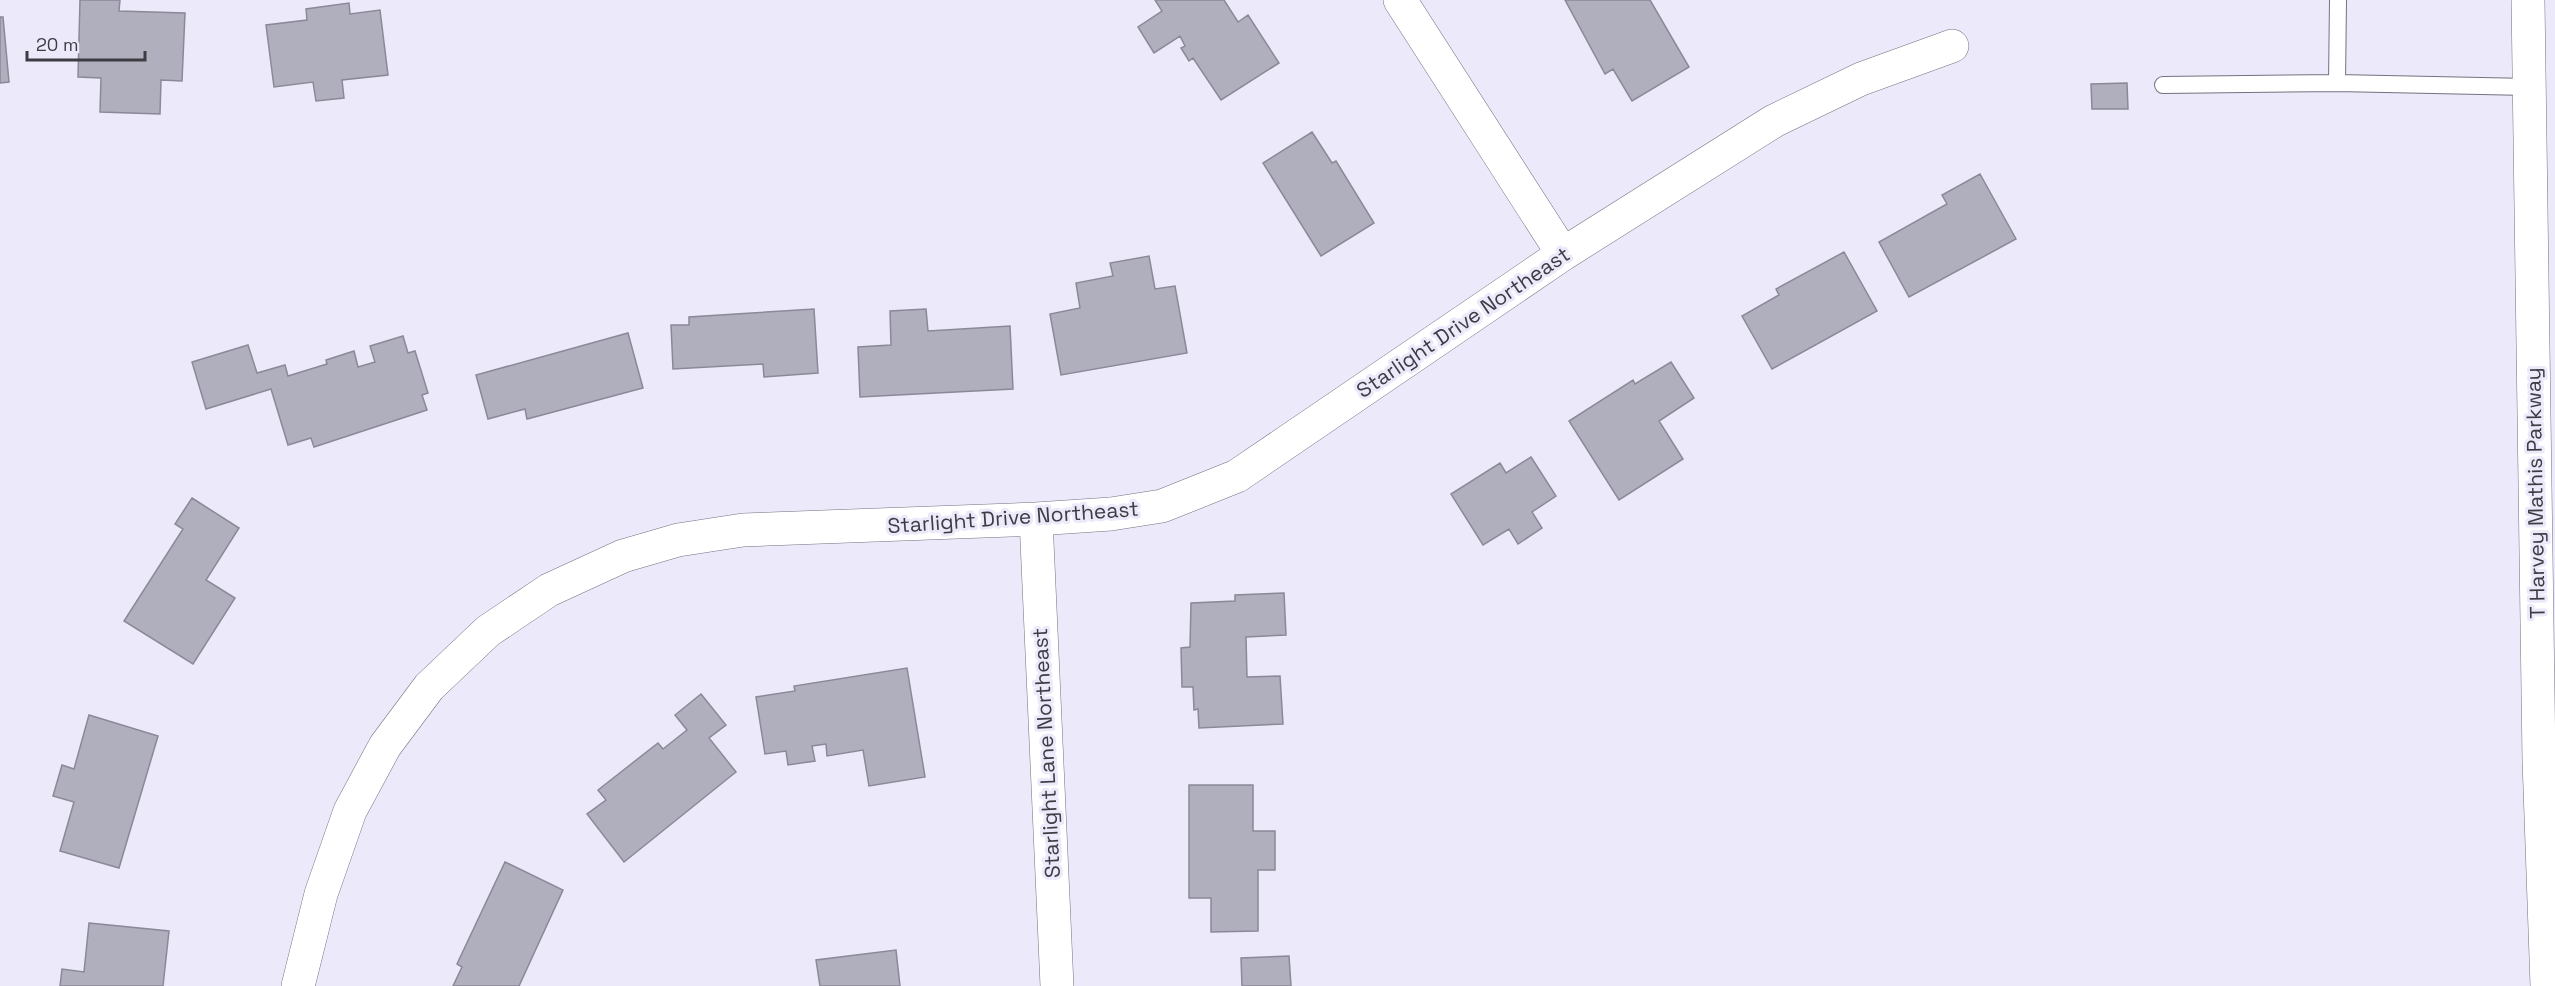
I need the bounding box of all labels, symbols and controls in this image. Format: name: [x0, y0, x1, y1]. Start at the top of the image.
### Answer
scale bar: [27, 24, 146, 62]
text: 20 m: [36, 33, 79, 56]
street label: Starlight Drive Northeast: [1351, 240, 1575, 404]
street label: T Harvey Mathis Parkway: [2519, 367, 2551, 619]
street label: Starlight Drive Northeast: [886, 495, 1140, 539]
street label: Starlight Lane Northeast: [1026, 627, 1066, 879]

